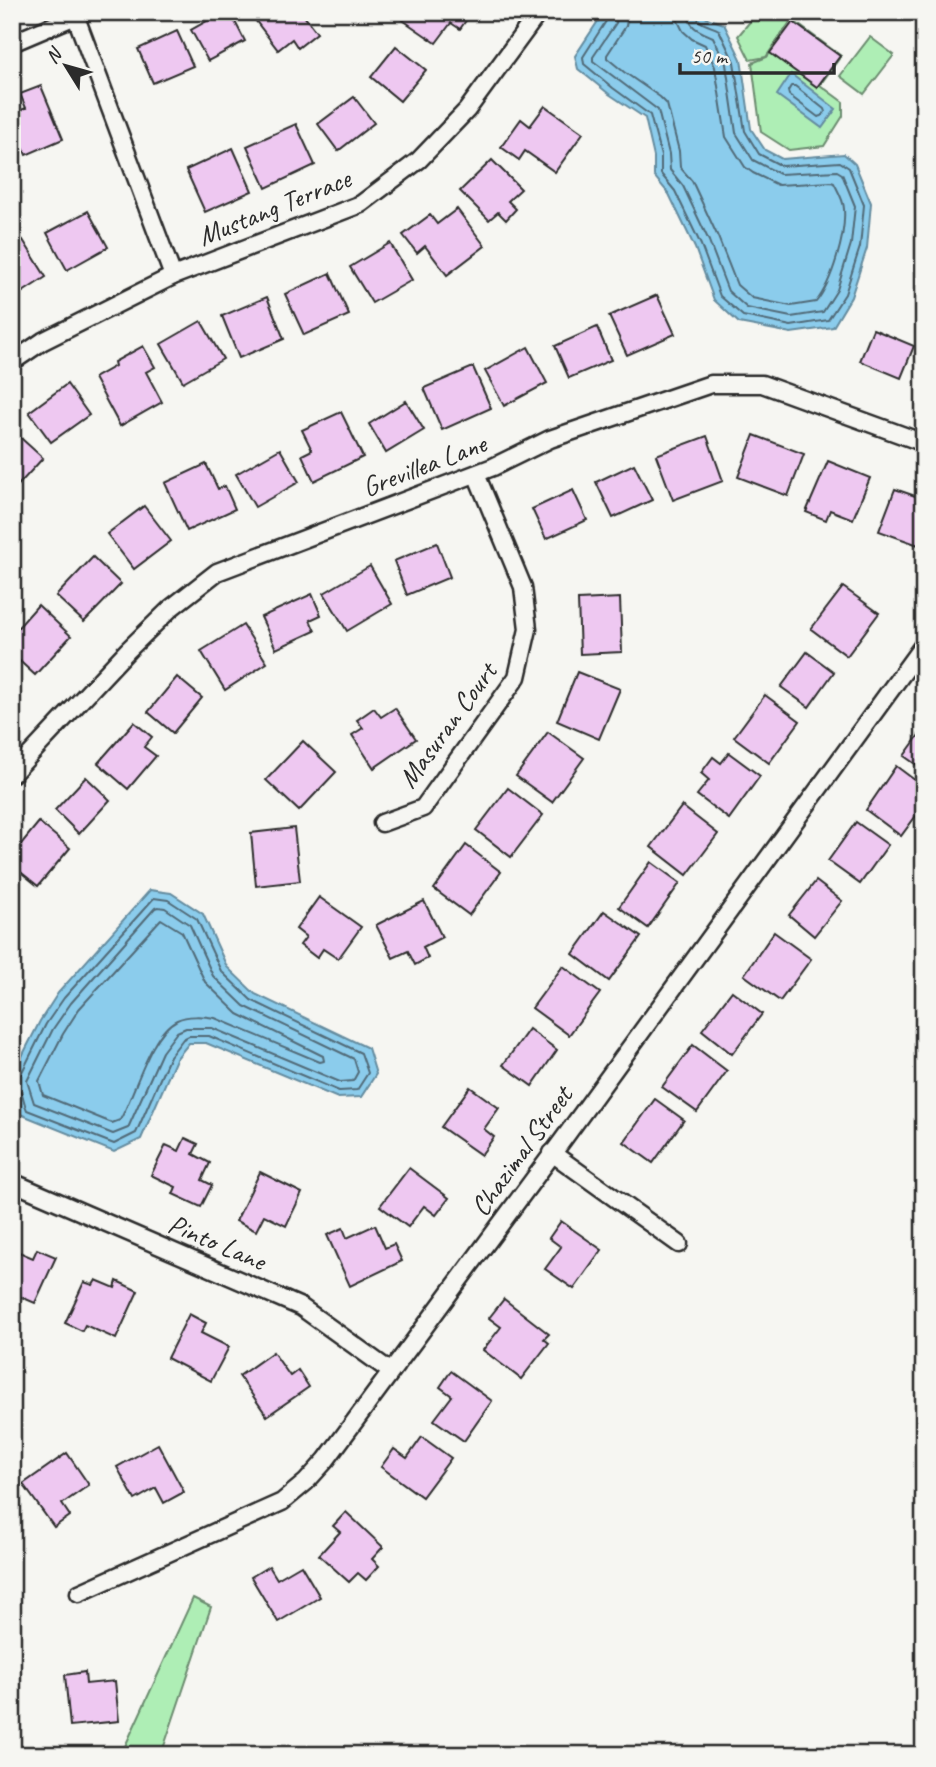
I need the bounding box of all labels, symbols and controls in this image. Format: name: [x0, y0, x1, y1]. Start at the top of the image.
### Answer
north arrow: [32, 32, 102, 102]
scale bar: [680, 32, 834, 76]
text: N: [40, 42, 68, 68]
text: 50 m: [691, 43, 729, 69]
street label: Mustang Terrace: [193, 160, 357, 253]
street label: Grevillea Lane: [357, 425, 493, 505]
street label: Masuran Court: [390, 653, 506, 794]
street label: Chazimal Street: [462, 1077, 581, 1223]
street label: Pinto Lane: [163, 1206, 273, 1279]

